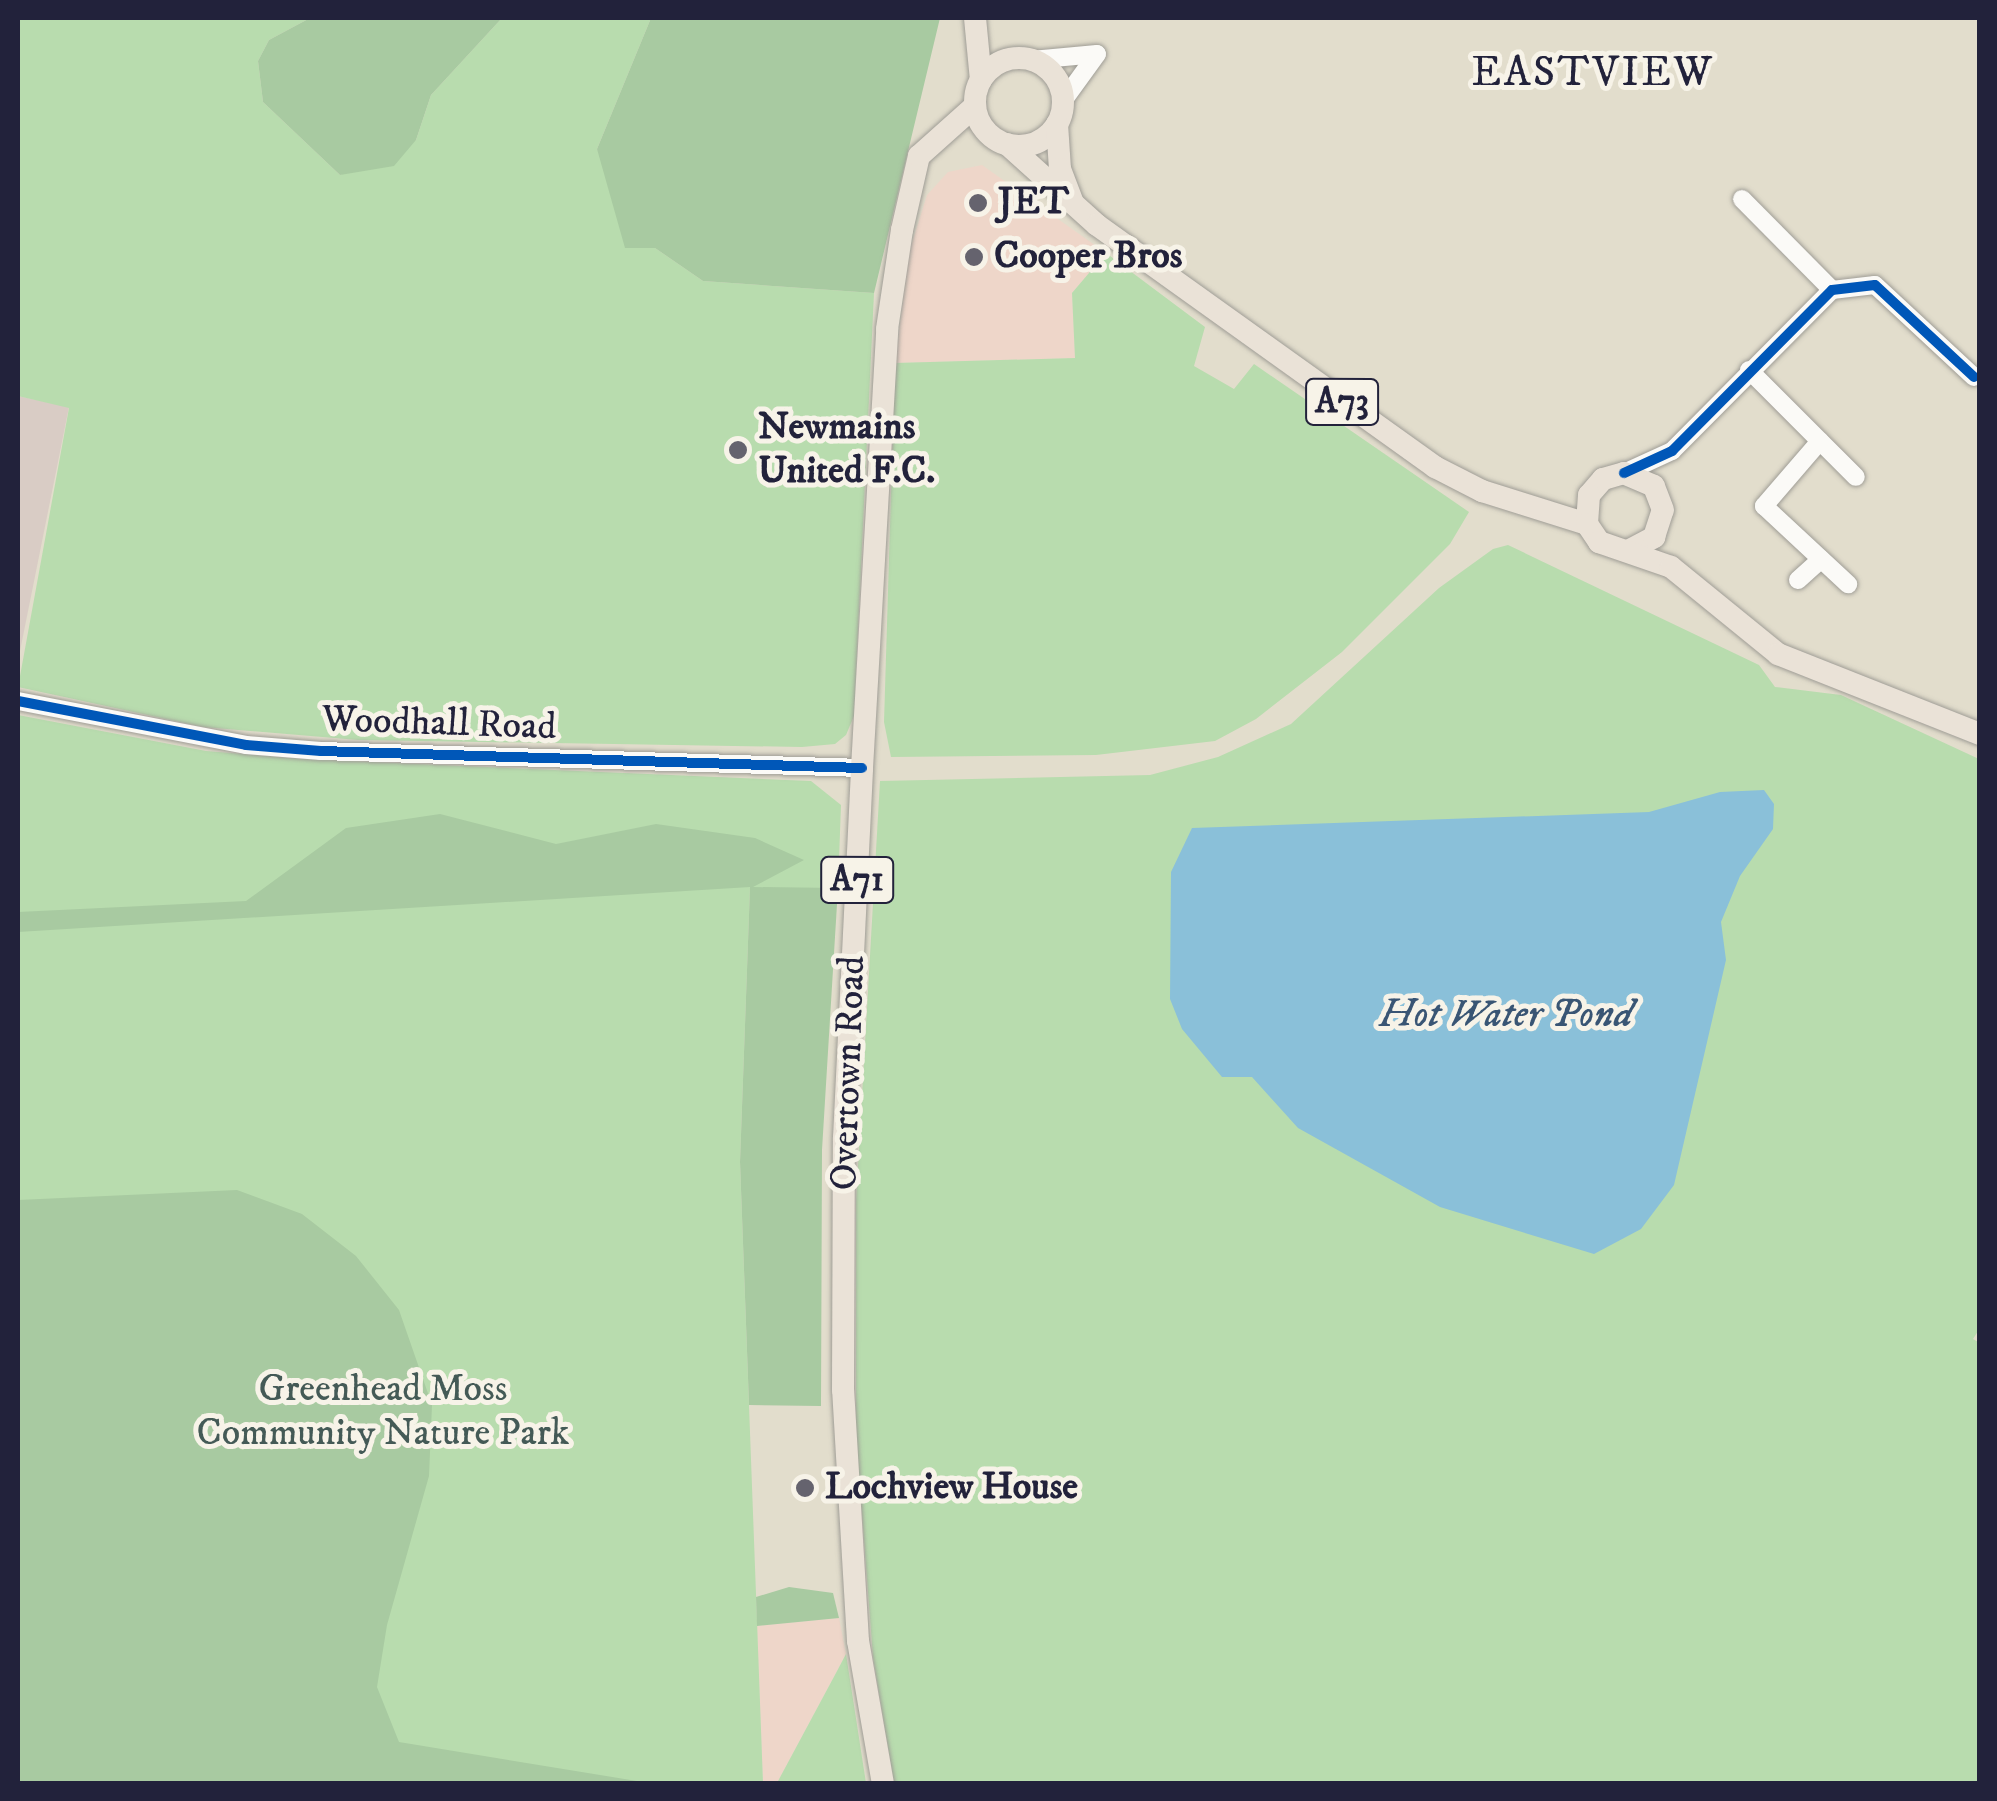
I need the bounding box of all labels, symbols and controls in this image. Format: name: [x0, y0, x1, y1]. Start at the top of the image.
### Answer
district label: EASTVIEW: [1471, 48, 1715, 98]
place label: JET: [998, 180, 1069, 226]
marker: JET: [967, 192, 989, 214]
place label: Cooper Bros: [994, 234, 1182, 280]
marker: Cooper Bros: [963, 246, 985, 268]
road number: A73: [1304, 372, 1380, 432]
place label: Newmains United F.C.: [758, 405, 935, 494]
marker: Newmains United F.C.: [727, 439, 749, 461]
street label: Woodhall Road: [321, 697, 557, 751]
road number: A71: [820, 850, 894, 910]
street label: Overtown Road: [822, 955, 876, 1191]
water label: Hot Water Pond: [1379, 991, 1633, 1039]
park label: Greenhead Moss Community Nature Park: [197, 1367, 569, 1456]
place label: Lochview House: [825, 1465, 1078, 1511]
marker: Lochview House: [794, 1477, 816, 1499]

